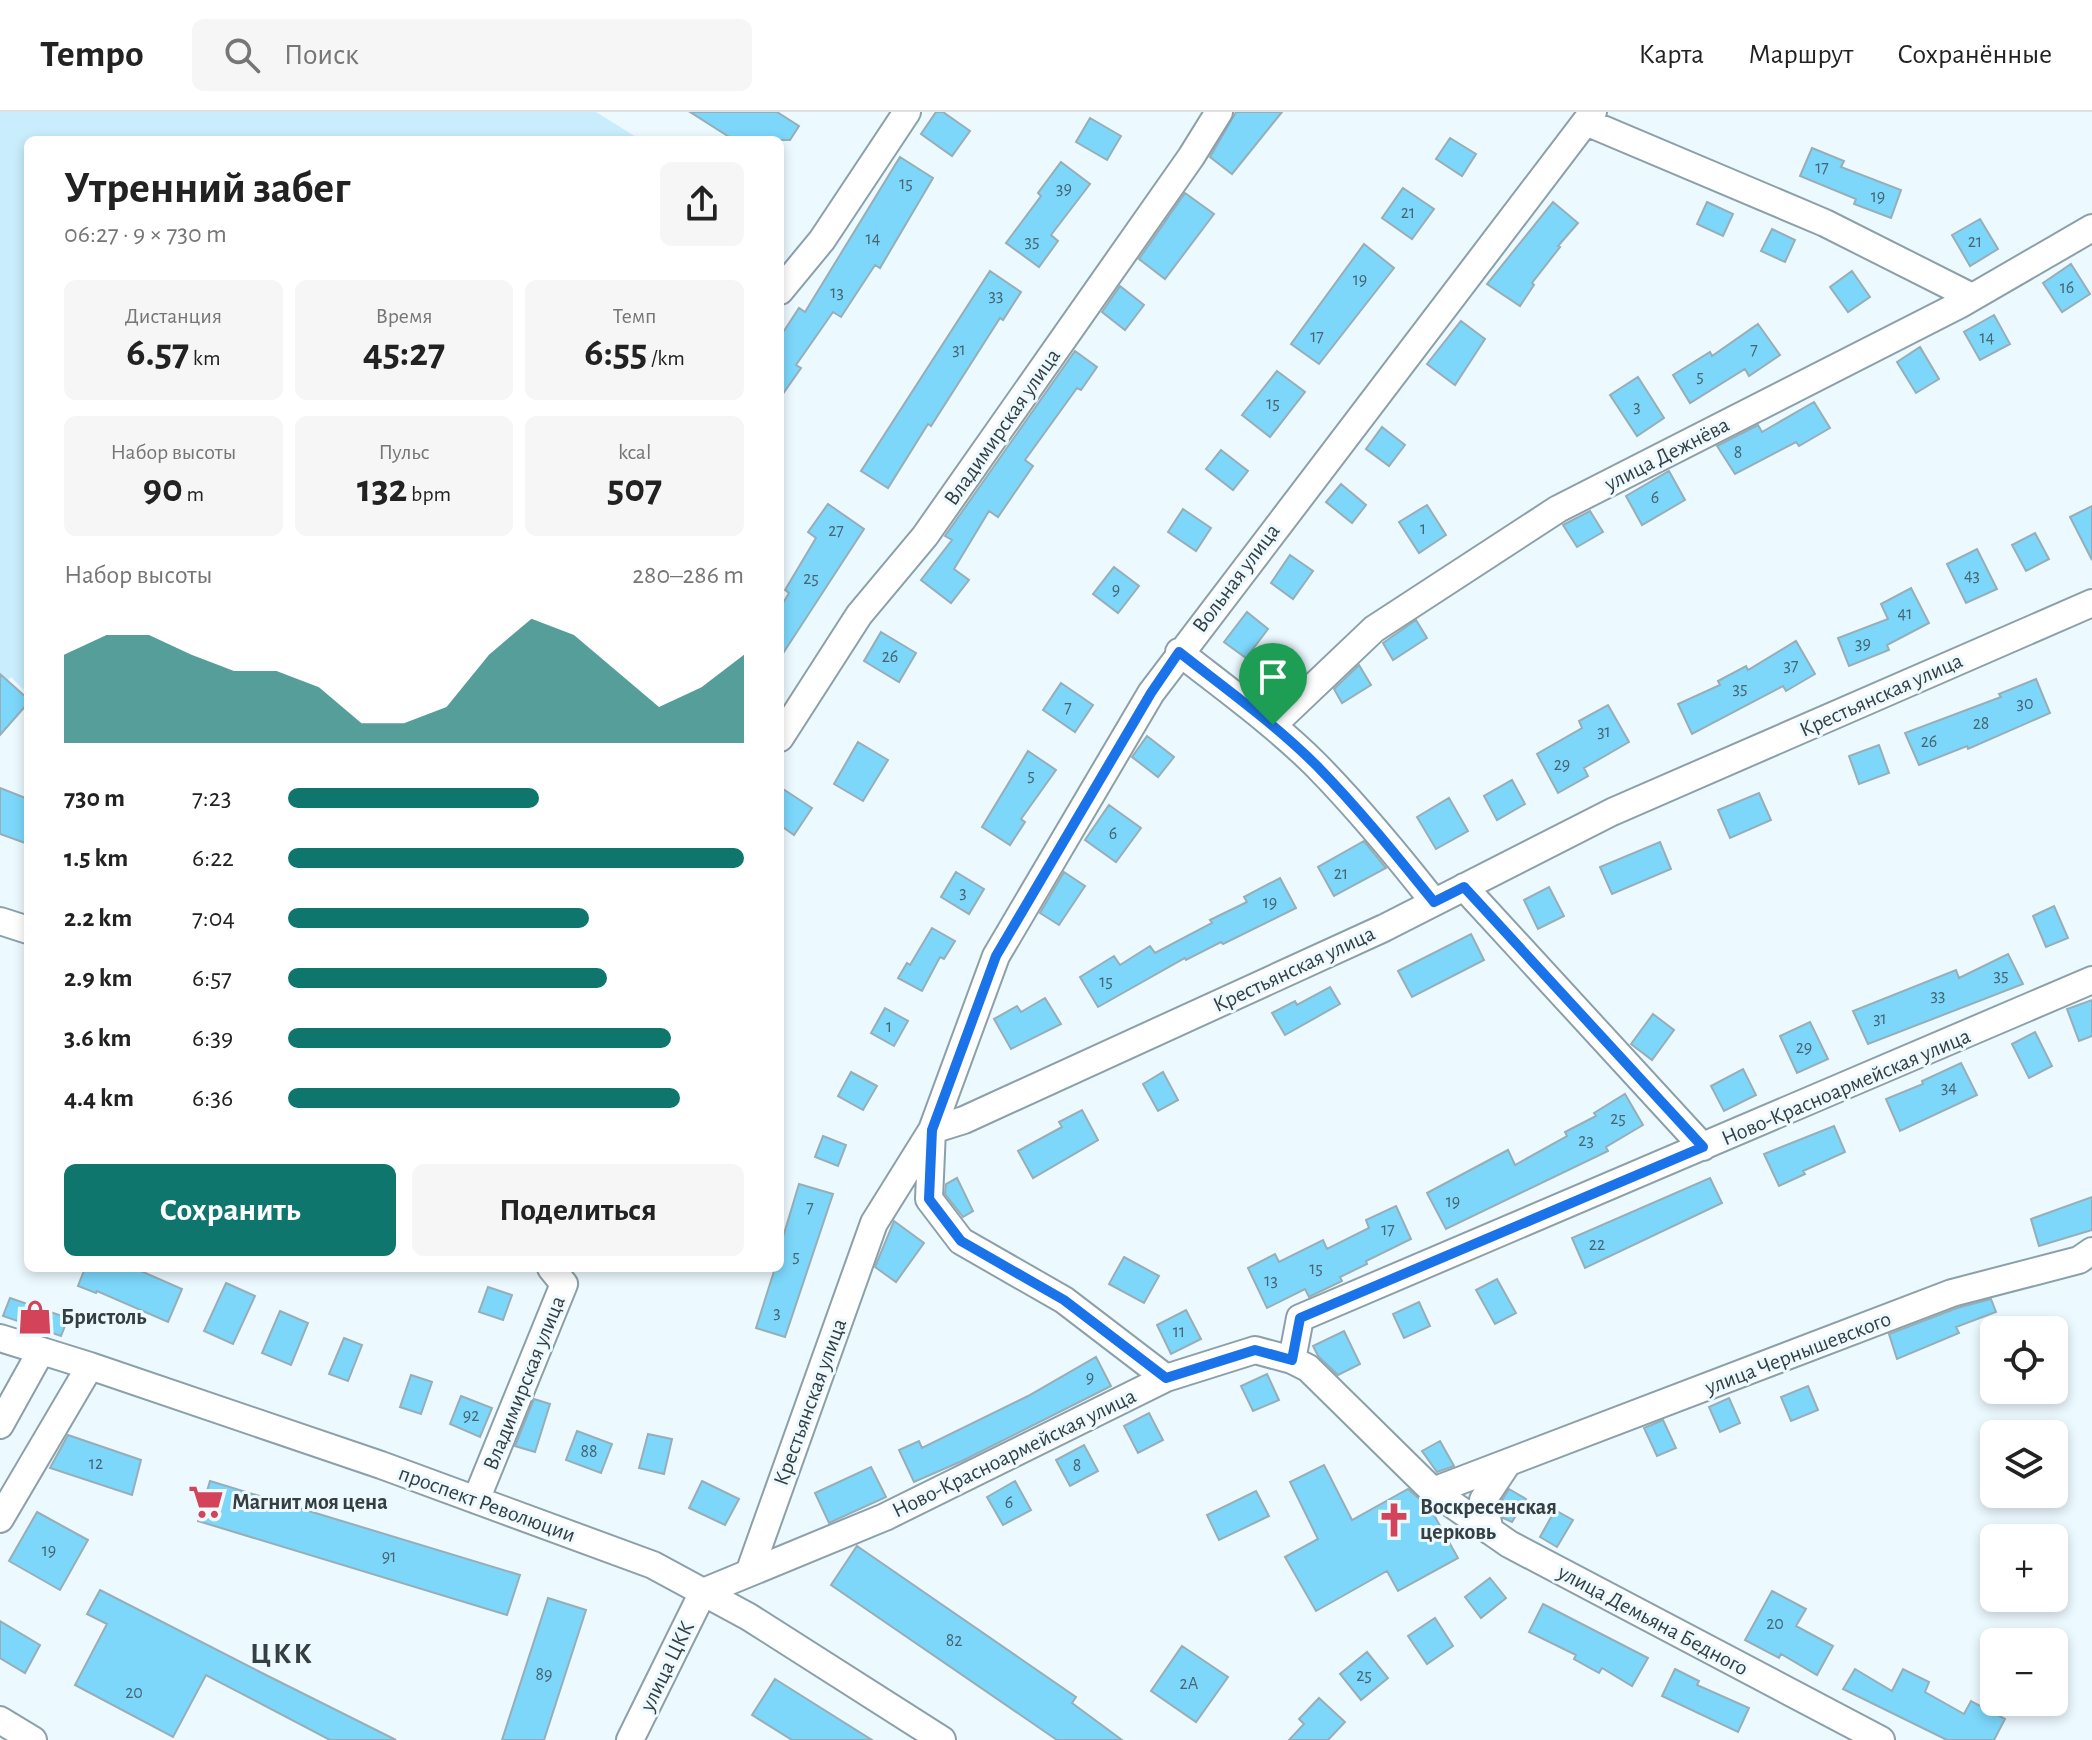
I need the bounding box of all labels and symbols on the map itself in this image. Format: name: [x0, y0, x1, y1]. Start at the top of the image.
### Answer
house number: 17: [1815, 159, 1829, 177]
house number: 15: [899, 175, 913, 193]
house number: 39: [1056, 180, 1072, 198]
house number: 19: [1871, 188, 1885, 206]
house number: 21: [1401, 204, 1415, 222]
house number: 14: [866, 230, 881, 248]
house number: 35: [1025, 233, 1039, 251]
house number: 21: [1968, 233, 1982, 251]
house number: 19: [1353, 271, 1367, 289]
house number: 16: [2060, 279, 2074, 297]
house number: 13: [830, 284, 844, 302]
house number: 33: [989, 287, 1003, 305]
house number: 17: [1310, 328, 1324, 346]
house number: 14: [1980, 329, 1995, 347]
house number: 31: [952, 341, 966, 359]
house number: 7: [1750, 341, 1758, 359]
street label: Владимирская улица: [940, 345, 1064, 509]
house number: 5: [1696, 368, 1704, 386]
house number: 15: [1266, 395, 1280, 413]
house number: 3: [1633, 398, 1641, 416]
street label: улица Дежнёва: [1600, 413, 1733, 495]
house number: 8: [1734, 444, 1742, 462]
house number: 6: [1651, 489, 1659, 507]
street label: Вольная улица: [1188, 520, 1284, 636]
house number: 1: [1420, 520, 1426, 538]
house number: 27: [828, 522, 844, 540]
house number: 43: [1964, 567, 1980, 585]
house number: 25: [803, 570, 819, 588]
house number: 9: [1112, 581, 1120, 599]
house number: 41: [1898, 605, 1912, 623]
house number: 39: [1855, 635, 1871, 653]
pin: [1239, 643, 1307, 725]
house number: 26: [882, 648, 898, 666]
street label: Крестьянская улица: [1796, 649, 1966, 741]
house number: 37: [1784, 657, 1798, 675]
house number: 35: [1733, 680, 1747, 698]
house number: 30: [2017, 695, 2033, 713]
house number: 7: [1064, 699, 1072, 717]
house number: 28: [1973, 715, 1989, 733]
house number: 31: [1597, 723, 1611, 741]
house number: 26: [1921, 733, 1937, 751]
house number: 29: [1554, 756, 1570, 774]
house number: 5: [1027, 767, 1035, 785]
house number: 6: [1109, 825, 1117, 843]
house number: 21: [1334, 865, 1348, 883]
house number: 3: [959, 884, 967, 902]
house number: 19: [1263, 894, 1277, 912]
street label: Крестьянская улица: [1210, 922, 1378, 1016]
house number: 35: [1994, 967, 2008, 985]
house number: 15: [1099, 973, 1113, 991]
house number: 33: [1931, 987, 1945, 1005]
house number: 31: [1873, 1010, 1887, 1028]
house number: 1: [886, 1018, 892, 1036]
street label: Ново-Красноармейская улица: [1718, 1024, 1974, 1150]
house number: 29: [1796, 1039, 1812, 1057]
house number: 34: [1941, 1079, 1957, 1097]
house number: 25: [1610, 1110, 1626, 1128]
house number: 23: [1578, 1132, 1594, 1150]
house number: 19: [1446, 1193, 1460, 1211]
house number: 7: [806, 1199, 814, 1217]
house number: 17: [1381, 1221, 1395, 1239]
house number: 22: [1589, 1236, 1605, 1254]
house number: 5: [792, 1248, 800, 1266]
house number: 15: [1309, 1260, 1323, 1278]
house number: 13: [1264, 1272, 1278, 1290]
street label: Владимирская улица: [479, 1293, 569, 1473]
shop icon: Бристоль: [16, 1298, 54, 1336]
house number: 3: [773, 1304, 781, 1322]
place label: Бристоль: [61, 1306, 147, 1328]
street label: улица Чернышевского: [1701, 1307, 1894, 1399]
street label: Крестьянская улица: [770, 1316, 850, 1488]
house number: 11: [1173, 1323, 1185, 1341]
house number: 9: [1086, 1369, 1094, 1387]
street label: Ново-Красноармейская улица: [889, 1384, 1139, 1522]
house number: 92: [463, 1407, 479, 1425]
house number: 88: [580, 1443, 598, 1461]
house number: 12: [89, 1455, 103, 1473]
house number: 8: [1073, 1457, 1081, 1475]
street label: проспект Революции: [396, 1462, 578, 1546]
supermarket icon: Магнит моя цена: [187, 1483, 225, 1521]
place label: Магнит моя цена: [232, 1491, 388, 1513]
house number: 6: [1005, 1494, 1013, 1512]
place label: Воскресенская церковь: [1420, 1496, 1557, 1543]
church icon: Воскресенская церковь: [1375, 1501, 1413, 1539]
house number: 19: [42, 1542, 56, 1560]
house number: 91: [382, 1548, 396, 1566]
street label: улица Демьяна Бедного: [1553, 1560, 1752, 1679]
house number: 20: [1766, 1615, 1784, 1633]
street label: улица ЦКК: [635, 1617, 698, 1715]
house number: 82: [946, 1632, 962, 1650]
district label: ЦКК: [250, 1639, 314, 1669]
house number: 89: [536, 1666, 553, 1684]
house number: 25: [1356, 1667, 1372, 1685]
house number: 2А: [1180, 1675, 1199, 1693]
house number: 20: [125, 1684, 143, 1702]

